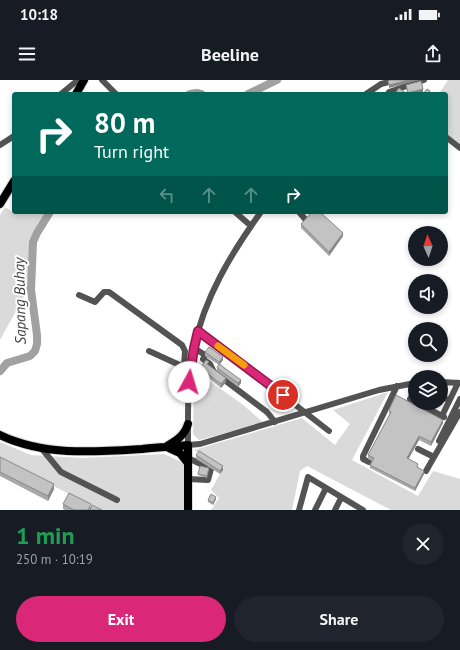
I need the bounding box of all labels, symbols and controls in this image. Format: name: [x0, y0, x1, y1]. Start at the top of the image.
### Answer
text: 10:18: [20, 5, 58, 24]
icon: menu: [16, 43, 38, 65]
text: Beeline: [201, 43, 259, 66]
icon: share: [422, 43, 444, 65]
text: 80 m: [94, 104, 155, 141]
icon: right: [28, 108, 80, 160]
text: Turn right: [94, 140, 169, 163]
icon: left: [156, 184, 178, 206]
icon: ahead: [198, 184, 220, 206]
icon: ahead: [240, 184, 262, 206]
icon: right: [282, 184, 304, 206]
north arrow: [408, 226, 448, 266]
map controls: [408, 226, 448, 410]
water label: Sapang Buhay: [9, 256, 30, 345]
button: sound: [408, 274, 448, 314]
button: search: [408, 322, 448, 362]
position arrow: [168, 361, 210, 403]
button: layers: [408, 370, 448, 410]
pin: [266, 378, 300, 412]
icon: arrive: [272, 384, 294, 406]
text: 1 min: [16, 520, 75, 551]
button: close: [402, 523, 444, 565]
text: 250 m · 10:19: [16, 551, 93, 568]
button: Exit: [16, 596, 226, 642]
button: Share: [234, 596, 444, 642]

